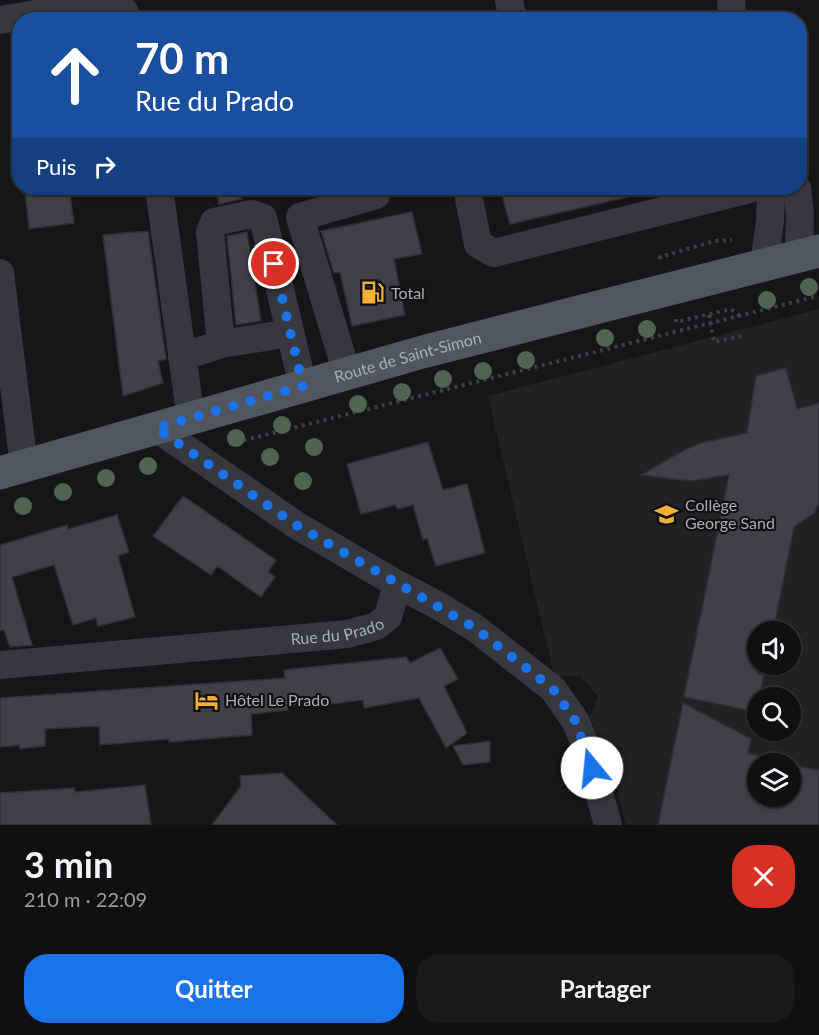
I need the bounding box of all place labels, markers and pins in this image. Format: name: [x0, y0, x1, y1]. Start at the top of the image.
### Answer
pin: [248, 238, 299, 289]
fuel station icon: Total: [360, 280, 386, 306]
place label: Total: [391, 283, 425, 302]
place label: Collège George Sand: [685, 495, 775, 532]
school or university icon: Collège George Sand: [654, 501, 680, 527]
hotel icon: Hôtel Le Prado: [194, 687, 220, 713]
place label: Hôtel Le Prado: [225, 690, 329, 709]

